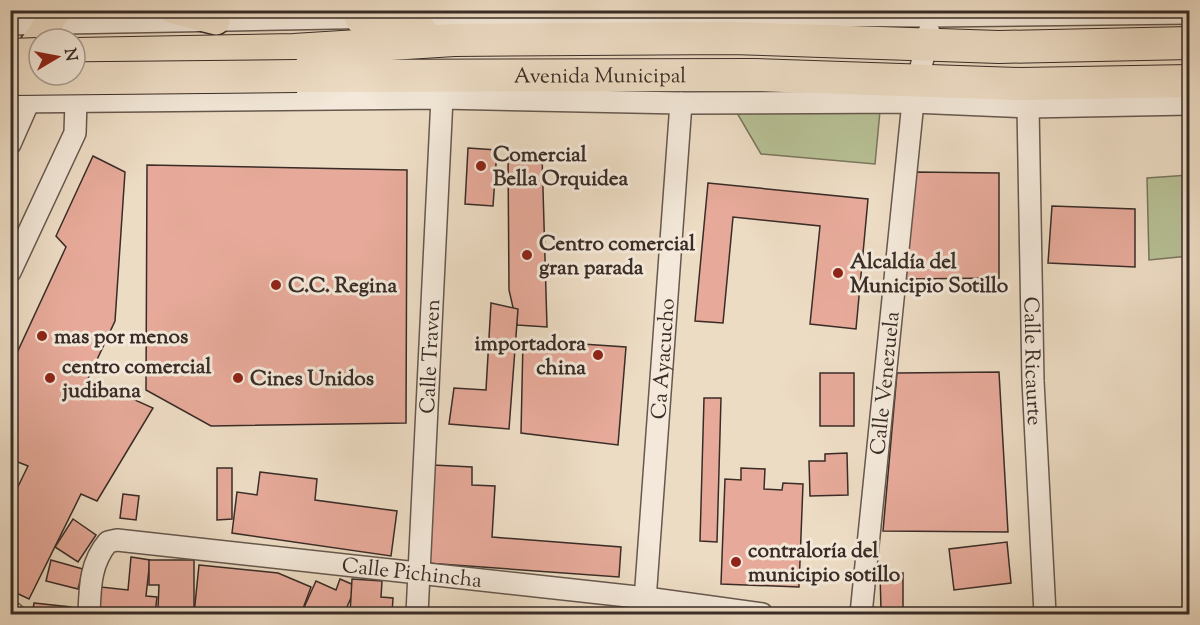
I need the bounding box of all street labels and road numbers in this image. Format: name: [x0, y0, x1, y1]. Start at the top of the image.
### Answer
street label: Avenida Municipal: [514, 62, 686, 93]
street label: Calle Ricaurte: [1014, 296, 1048, 426]
street label: Ca Ayacucho: [645, 297, 684, 420]
street label: Calle Traven: [414, 298, 449, 415]
street label: Calle Venezuela: [864, 310, 909, 457]
street label: Calle Pichincha: [340, 552, 484, 597]

